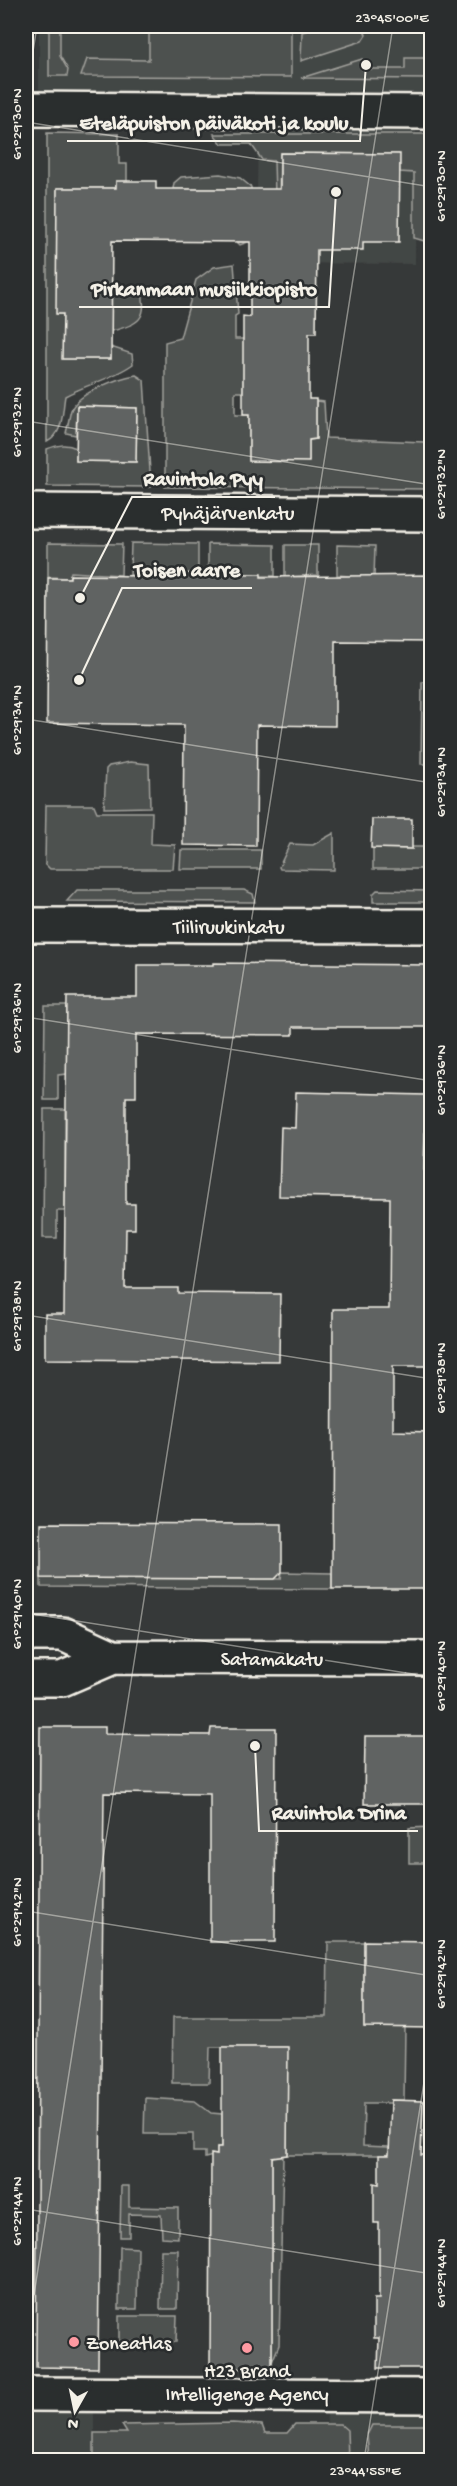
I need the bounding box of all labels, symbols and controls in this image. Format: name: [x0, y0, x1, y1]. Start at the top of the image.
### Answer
text: 23°45'00"E: [355, 10, 429, 28]
text: 61°29'30"N: [9, 88, 27, 160]
callout: Eteläpuiston päiväkoti ja koulu: [67, 102, 360, 141]
text: Eteläpuiston päiväkoti ja koulu: [80, 113, 349, 138]
text: 61°29'30"N: [433, 150, 451, 222]
callout: Pirkanmaan musiikkiopisto: [79, 268, 329, 307]
text: Pirkanmaan musiikkiopisto: [90, 279, 317, 304]
text: 61°29'32"N: [9, 387, 27, 457]
text: 61°29'32"N: [433, 449, 451, 519]
callout: Ravintola Pyy: [132, 458, 275, 497]
text: Ravintola Pyy: [142, 469, 263, 494]
street label: Pyhäjärvenkatu: [161, 504, 295, 527]
callout: Toisen aarre: [122, 549, 252, 588]
text: Toisen aarre: [132, 560, 241, 585]
text: 61°29'34"N: [9, 685, 27, 755]
text: 61°29'34"N: [433, 747, 451, 817]
street label: Tiiliruukinkatu: [172, 918, 285, 941]
text: 61°29'36"N: [9, 983, 27, 1053]
text: 61°29'36"N: [433, 1045, 451, 1115]
text: 61°29'38"N: [9, 1280, 27, 1352]
text: 61°29'38"N: [433, 1342, 451, 1414]
text: 61°29'40"N: [9, 1578, 27, 1649]
text: 61°29'40"N: [433, 1640, 451, 1711]
street label: Satamakatu: [221, 1650, 324, 1673]
callout: Ravintola Drina: [259, 1792, 418, 1831]
text: Ravintola Drina: [271, 1803, 408, 1828]
text: 61°29'42"N: [9, 1877, 27, 1947]
text: 61°29'42"N: [433, 1939, 451, 2009]
text: 61°29'44"N: [9, 2176, 27, 2246]
text: 61°29'44"N: [433, 2238, 451, 2308]
place label: Zoneatlas: [86, 2334, 172, 2357]
marker: Zoneatlas: [67, 2335, 81, 2349]
marker: H23 Brand Intelligenge Agency: [240, 2341, 254, 2355]
place label: H23 Brand Intelligenge Agency: [165, 2362, 329, 2408]
north arrow: [45, 2381, 105, 2441]
text: N: [66, 2412, 80, 2433]
text: 23°44'55"E: [329, 2463, 401, 2481]

